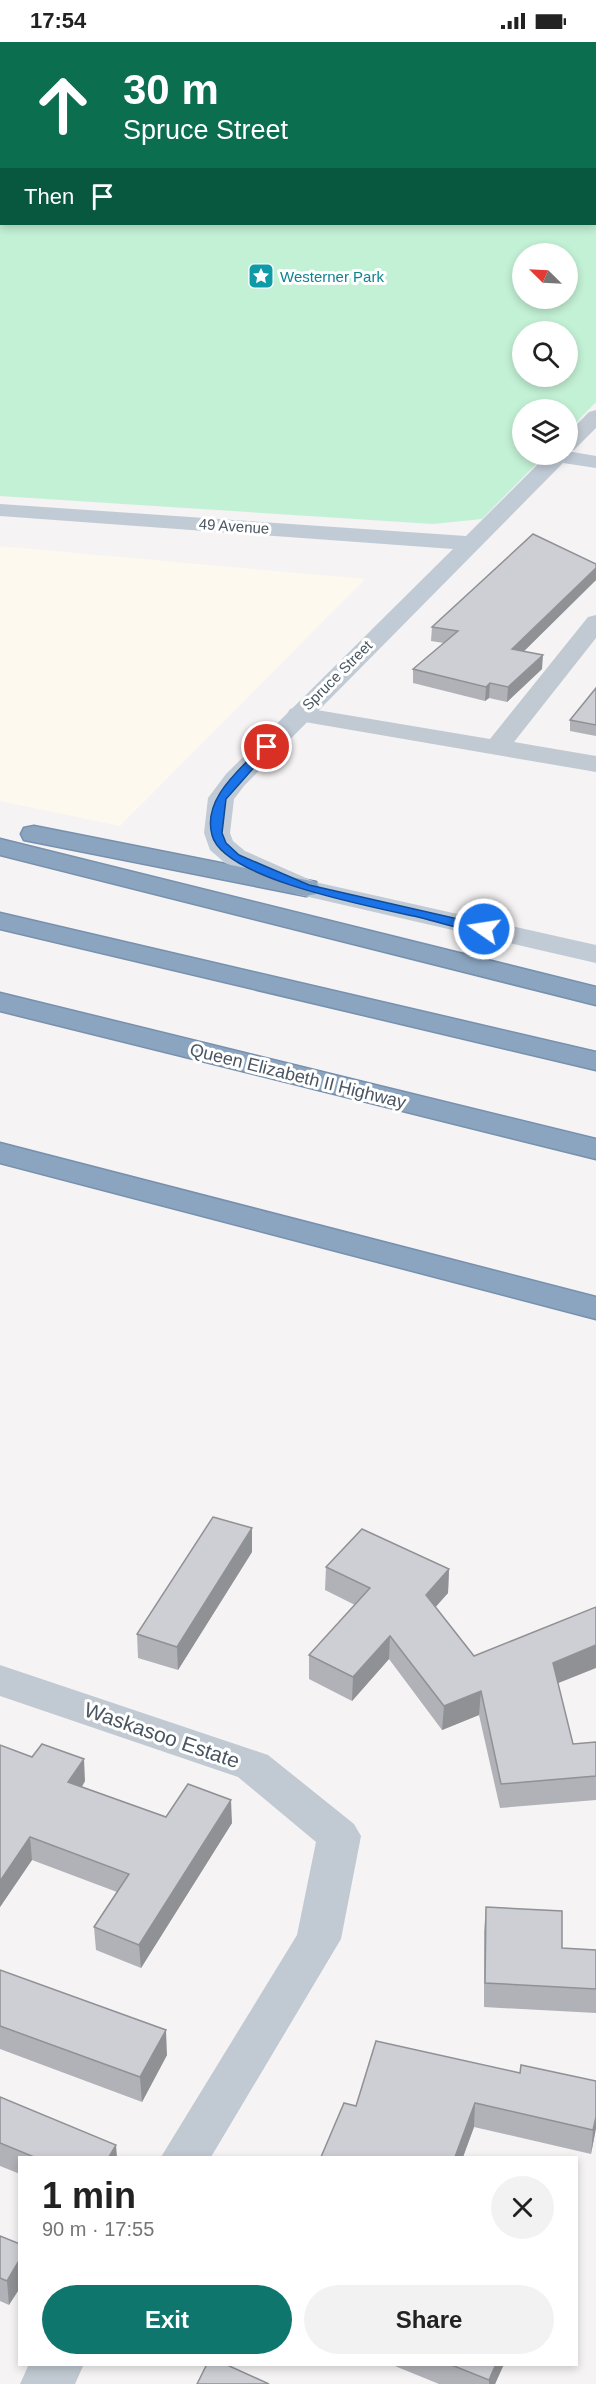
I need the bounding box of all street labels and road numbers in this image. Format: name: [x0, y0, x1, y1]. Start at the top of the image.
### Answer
street label: 49 Avenue: [198, 515, 270, 537]
street label: Spruce Street: [299, 636, 376, 713]
street label: Queen Elizabeth II Highway: [188, 1039, 408, 1113]
street label: Waskasoo Estate: [81, 1698, 243, 1772]

